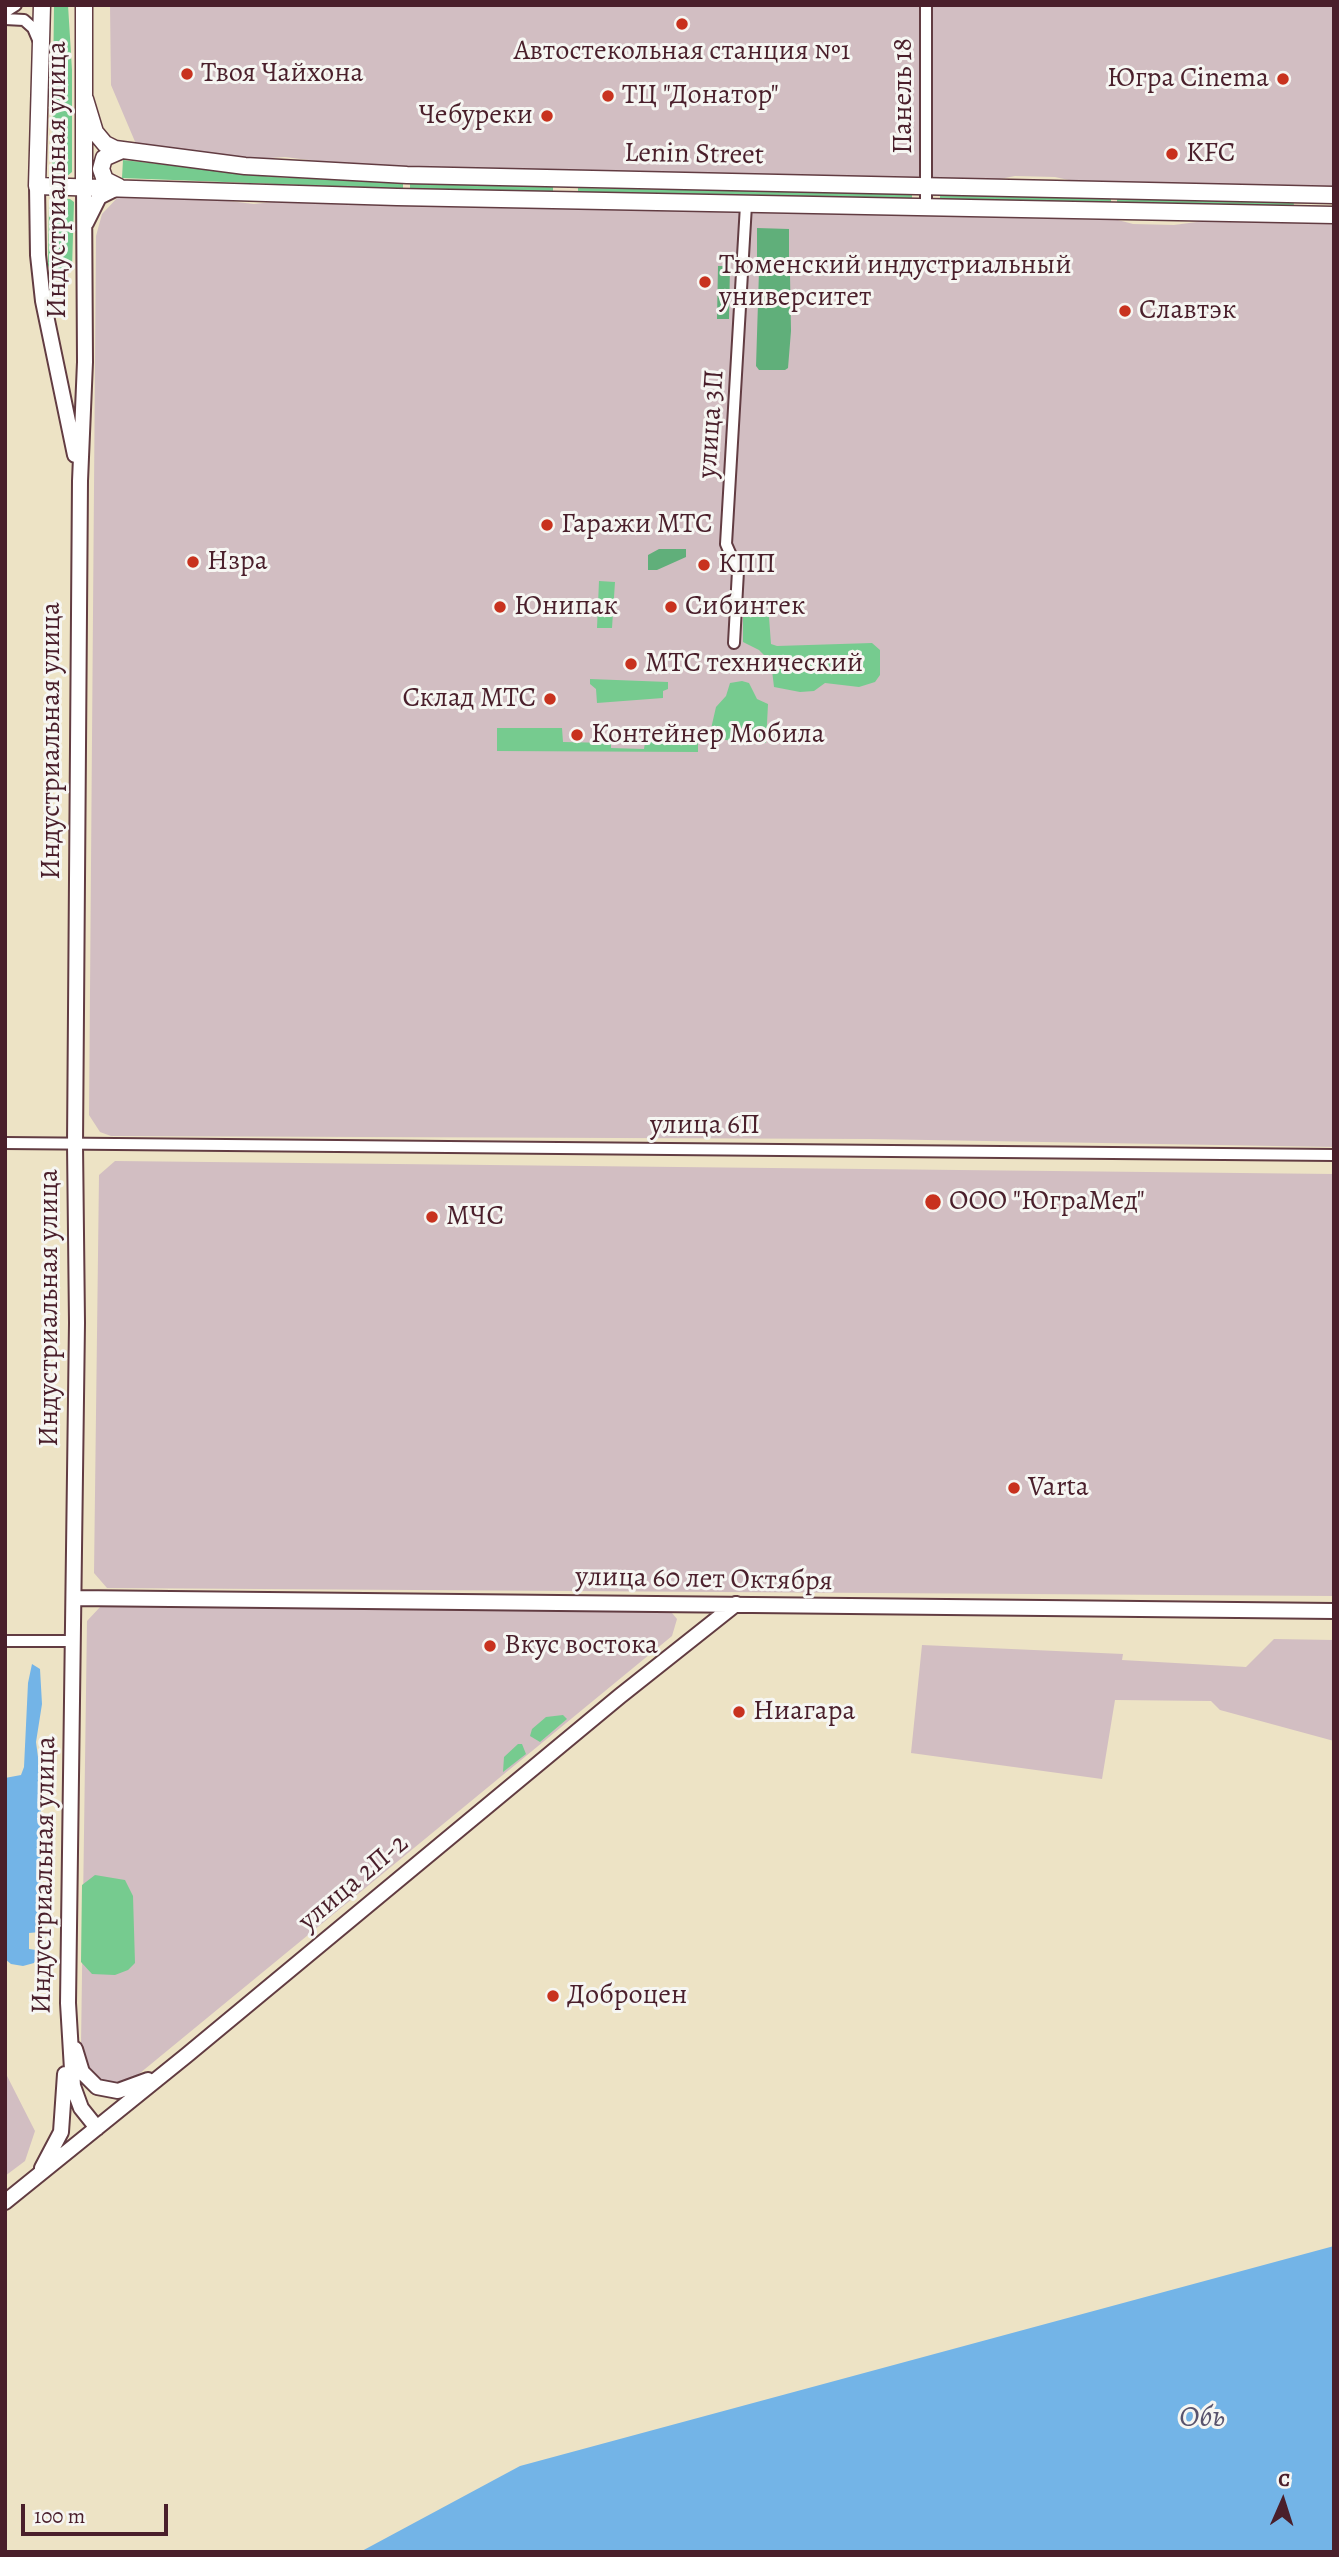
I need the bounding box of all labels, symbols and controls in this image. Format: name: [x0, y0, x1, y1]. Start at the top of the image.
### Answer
marker: Автостекольная станция №1: [674, 16, 690, 32]
place label: Автостекольная станция №1: [514, 35, 850, 69]
street label: Панель 18: [887, 38, 921, 154]
street label: Индустриальная улица: [41, 41, 75, 319]
place label: Твоя Чайхона: [201, 57, 363, 91]
place label: Югра Cinema: [1107, 62, 1269, 96]
marker: Твоя Чайхона: [179, 66, 195, 82]
marker: Югра Cinema: [1275, 71, 1291, 87]
place label: ТЦ "Донатор": [622, 79, 779, 113]
marker: ТЦ "Донатор": [600, 88, 616, 104]
place label: Чебуреки: [419, 99, 533, 133]
marker: Чебуреки: [539, 108, 555, 124]
street label: Lenin Street: [624, 137, 764, 173]
place label: KFC: [1186, 137, 1235, 171]
marker: KFC: [1164, 146, 1180, 162]
place label: Тюменский индустриальный университет: [719, 249, 1072, 315]
marker: Тюменский индустриальный университет: [697, 274, 713, 290]
place label: Славтэк: [1139, 294, 1236, 328]
marker: Славтэк: [1117, 303, 1133, 319]
street label: улица 3П: [691, 369, 733, 479]
place label: Гаражи МТС: [561, 508, 713, 542]
marker: Гаражи МТС: [539, 517, 555, 533]
place label: Нзра: [207, 545, 268, 579]
place label: КПП: [718, 548, 776, 582]
marker: Нзра: [185, 554, 201, 570]
marker: КПП: [696, 557, 712, 573]
place label: Юнипак: [514, 590, 618, 624]
place label: Сибинтек: [685, 590, 806, 624]
marker: Юнипак: [492, 599, 508, 615]
marker: Сибинтек: [663, 599, 679, 615]
street label: Индустриальная улица: [35, 602, 69, 880]
place label: МТС технический: [645, 647, 863, 681]
marker: МТС технический: [623, 656, 639, 672]
place label: Склад МТС: [402, 682, 536, 716]
marker: Склад МТС: [542, 691, 558, 707]
place label: Контейнер Мобила: [591, 718, 825, 752]
marker: Контейнер Мобила: [569, 727, 585, 743]
street label: улица 6П: [650, 1109, 760, 1143]
street label: Индустриальная улица: [33, 1169, 67, 1447]
place label: ООО "ЮграМед": [949, 1185, 1145, 1219]
marker: ООО "ЮграМед": [923, 1192, 943, 1212]
place label: МЧС: [446, 1200, 504, 1234]
marker: МЧС: [424, 1209, 440, 1225]
place label: Varta: [1028, 1471, 1089, 1505]
marker: Varta: [1006, 1480, 1022, 1496]
street label: улица 60 лет Октября: [575, 1561, 833, 1599]
place label: Вкус востока: [504, 1629, 658, 1663]
marker: Вкус востока: [482, 1638, 498, 1654]
place label: Ниагара: [753, 1695, 855, 1729]
marker: Ниагара: [731, 1704, 747, 1720]
street label: Индустриальная улица: [26, 1736, 64, 2014]
street label: улица 2П-2: [292, 1827, 416, 1939]
place label: Доброцен: [567, 1979, 687, 2013]
marker: Доброцен: [545, 1988, 561, 2004]
water label: Обь: [1179, 2401, 1225, 2437]
north arrow: [1248, 2466, 1318, 2536]
text: С: [1278, 2467, 1291, 2493]
scale bar: [24, 2490, 172, 2534]
text: 100 m: [34, 2502, 85, 2530]

